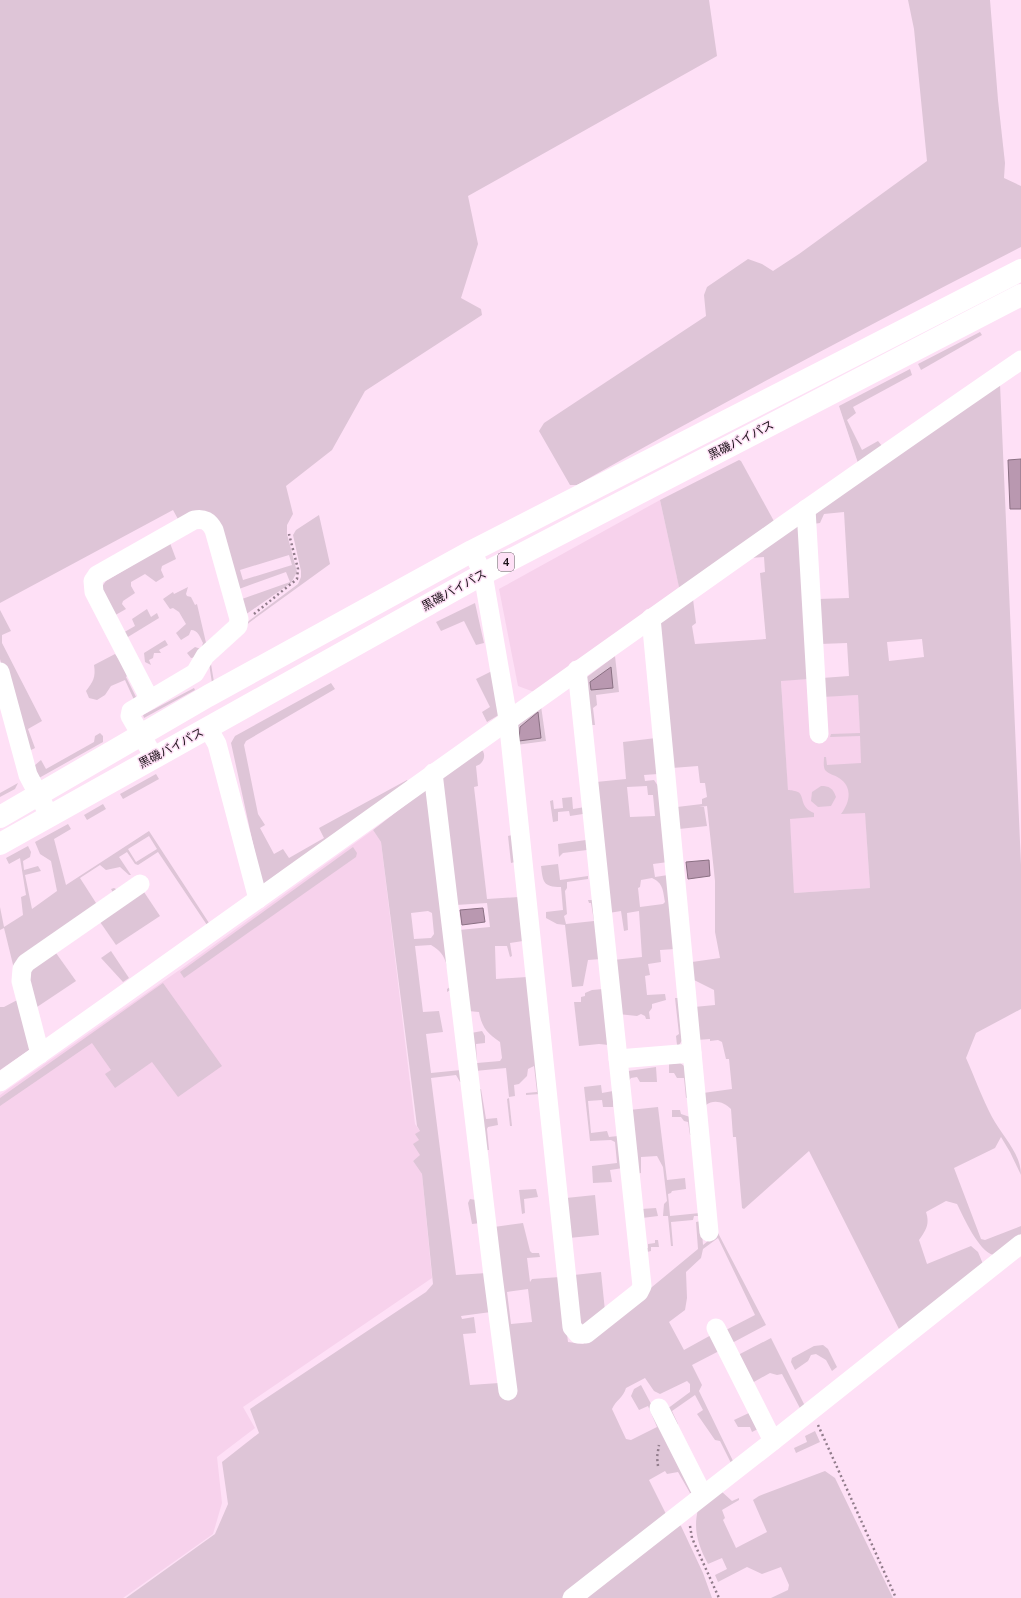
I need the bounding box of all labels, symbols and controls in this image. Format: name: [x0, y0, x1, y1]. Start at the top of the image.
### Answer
street label: 黒磯バイパス: [705, 417, 777, 463]
road number: 4: [498, 553, 514, 571]
street label: 黒磯バイパス: [419, 566, 489, 614]
street label: 黒磯バイパス: [136, 724, 206, 772]

